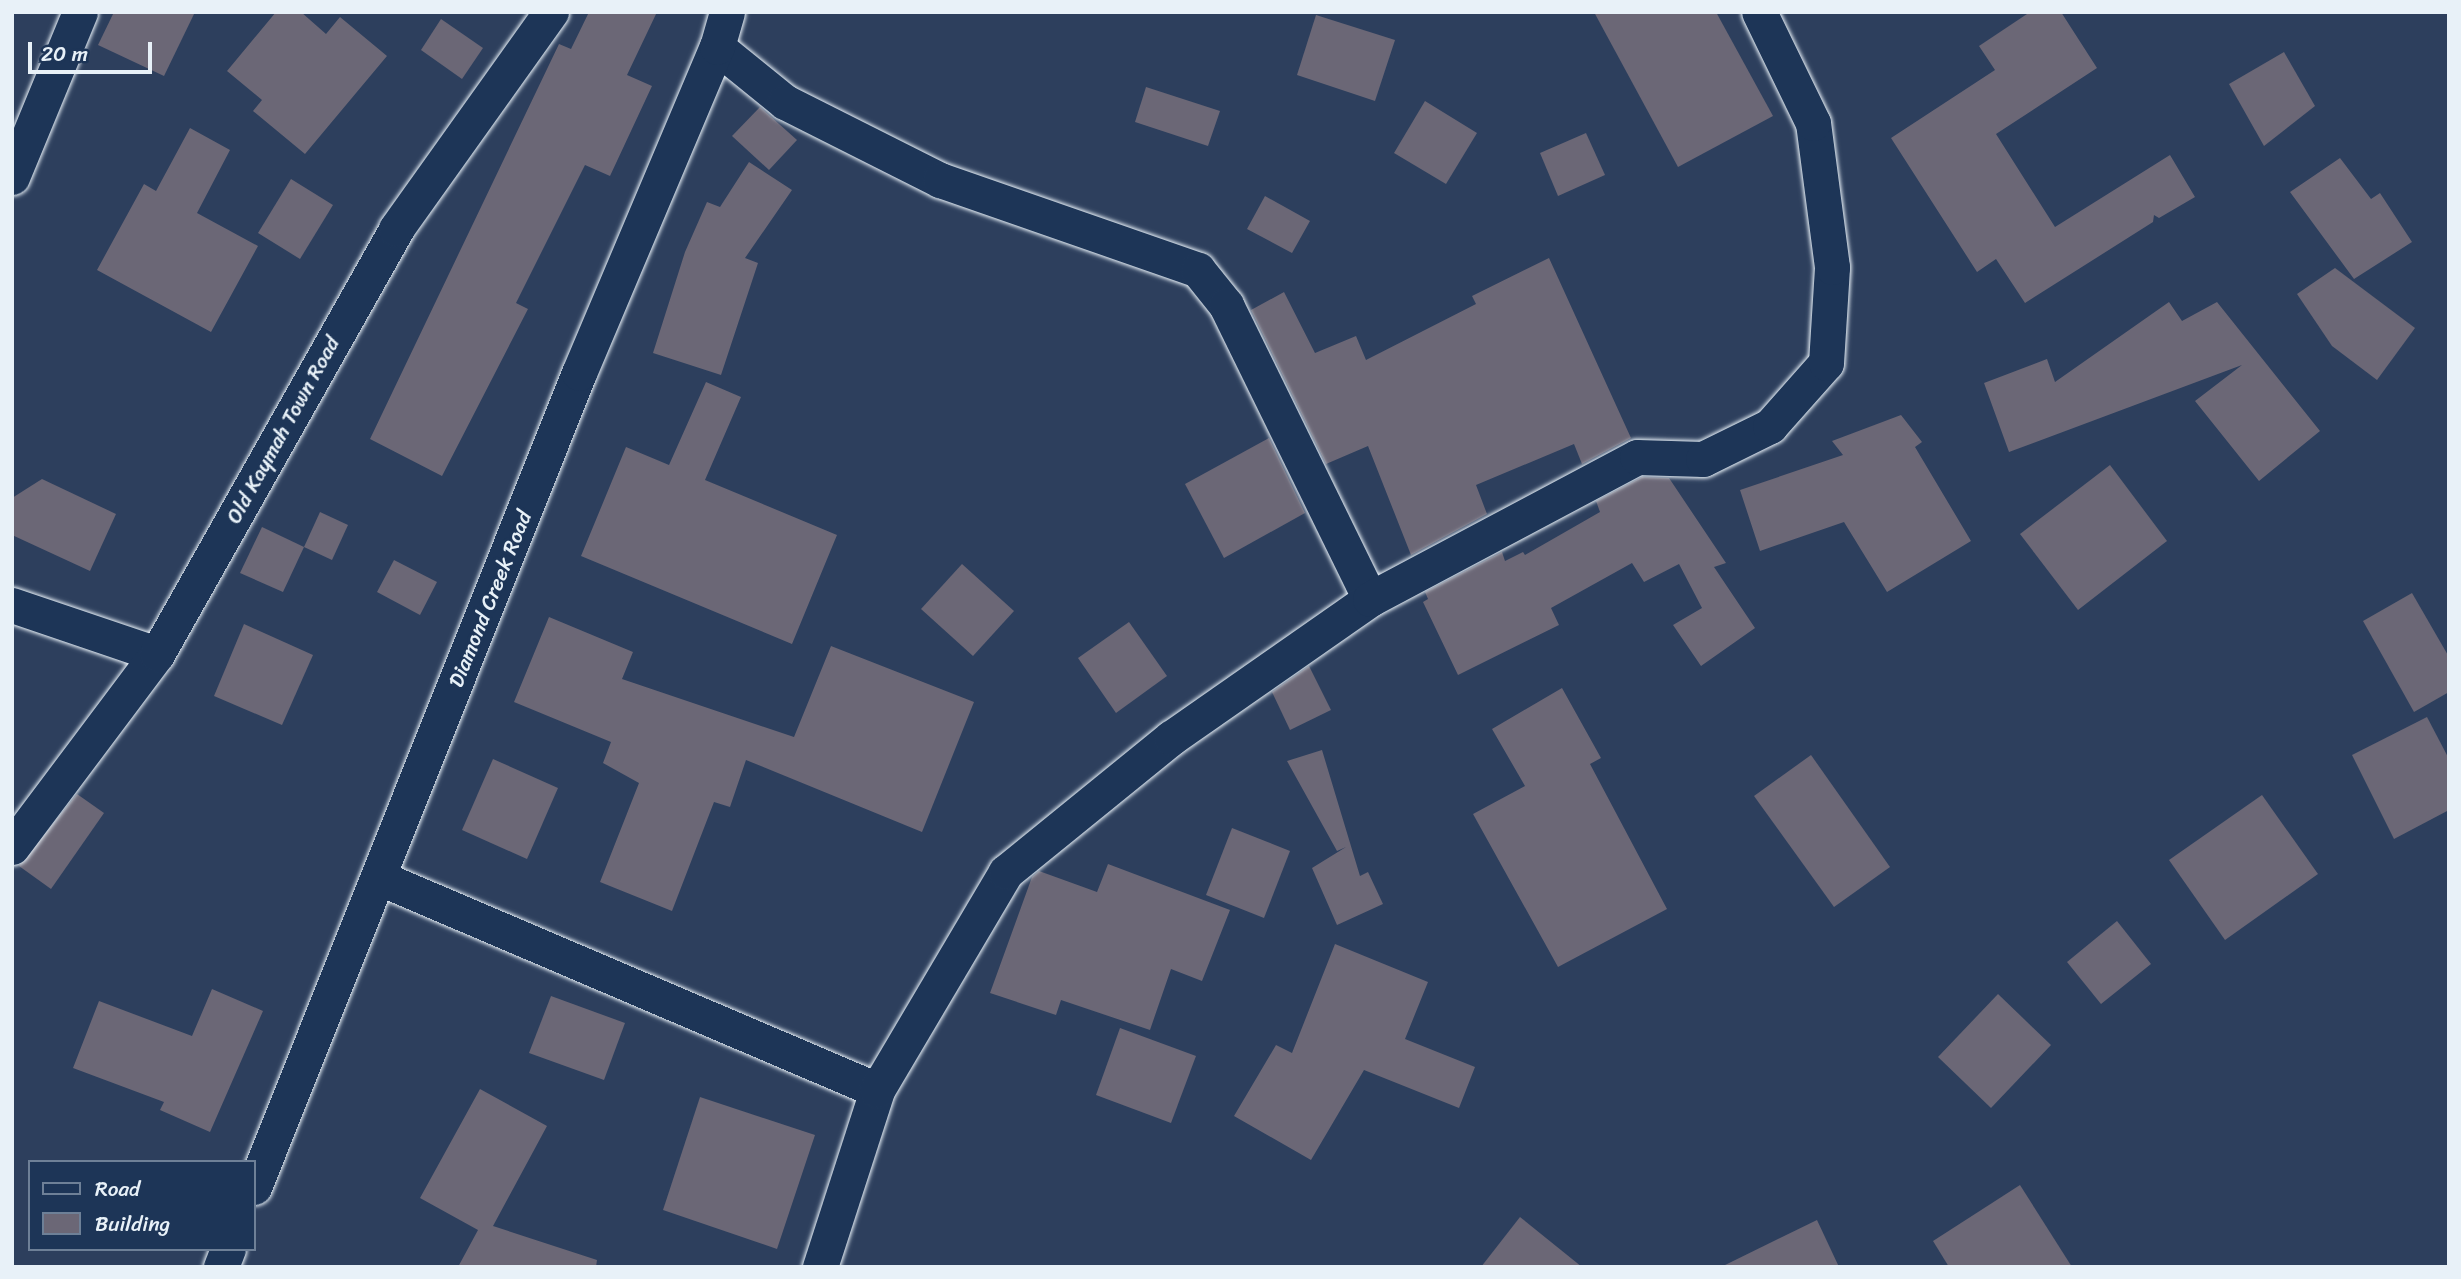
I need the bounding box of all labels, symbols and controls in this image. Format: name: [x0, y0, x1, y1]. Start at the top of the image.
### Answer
scale bar: [32, 28, 156, 72]
text: 20 m: [41, 35, 88, 73]
street label: Old Kaymah Town Road: [221, 332, 345, 528]
street label: Diamond Creek Road: [443, 507, 537, 691]
legend: [28, 1160, 256, 1251]
text: Road: [95, 1170, 140, 1208]
text: Building: [95, 1205, 170, 1243]

